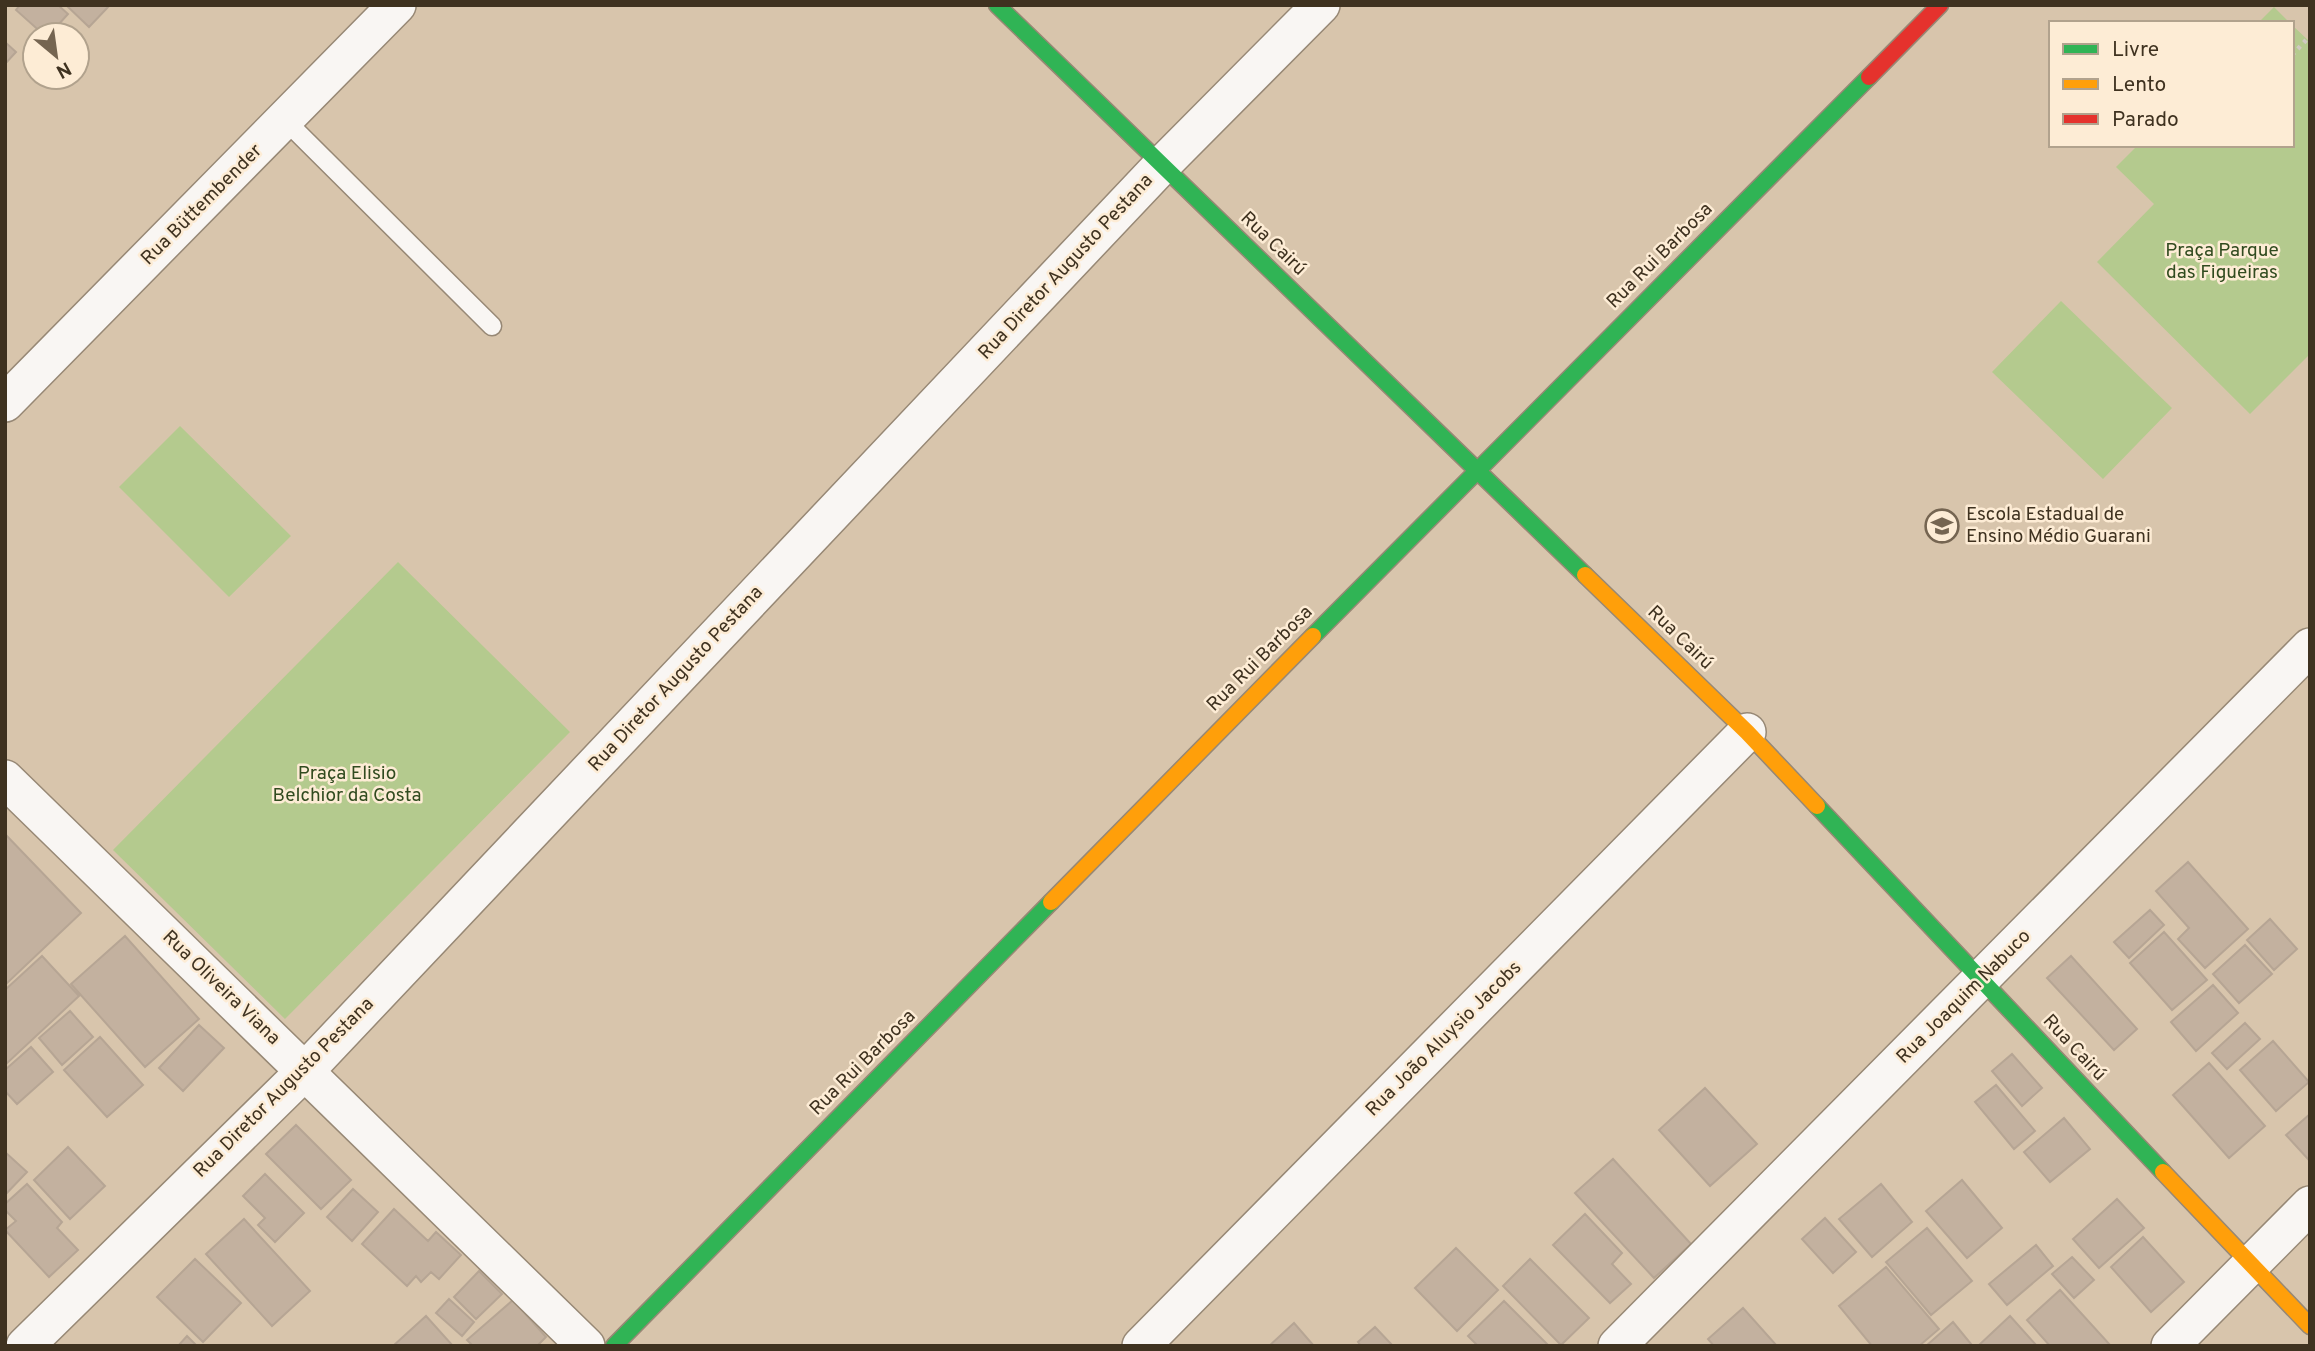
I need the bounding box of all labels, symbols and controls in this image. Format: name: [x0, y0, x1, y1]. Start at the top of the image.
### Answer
north arrow: [21, 21, 91, 91]
legend: [2049, 21, 2294, 147]
text: Livre: [2112, 37, 2159, 64]
text: N: [51, 55, 75, 83]
text: Lento: [2112, 72, 2166, 99]
text: Parado: [2112, 107, 2179, 134]
street label: Rua Büttembender: [136, 139, 268, 271]
street label: Rua Diretor Augusto Pestana: [974, 169, 1158, 365]
street label: Rua Rui Barbosa: [1602, 198, 1718, 314]
street label: Rua Cairú: [1235, 207, 1311, 281]
park label: Praça Parque das Figueiras: [2165, 239, 2279, 285]
place label: Escola Estadual de Ensino Médio Guarani: [1966, 503, 2151, 549]
school or university icon: Escola Estadual de Ensino Médio Guarani: [1923, 507, 1961, 545]
street label: Rua Diretor Augusto Pestana: [584, 581, 768, 777]
street label: Rua Rui Barbosa: [1202, 601, 1318, 717]
street label: Rua Cairú: [1642, 601, 1718, 675]
park label: Praça Elisio Belchior da Costa: [273, 762, 421, 808]
street label: Rua Joaquim Nabuco: [1892, 925, 2036, 1069]
street label: Rua Oliveira Viana: [157, 926, 285, 1050]
street label: Rua João Aluysio Jacobs: [1361, 956, 1527, 1122]
street label: Rua Diretor Augusto Pestana: [189, 993, 379, 1183]
street label: Rua Rui Barbosa: [805, 1005, 921, 1121]
street label: Rua Cairú: [2037, 1010, 2111, 1086]

